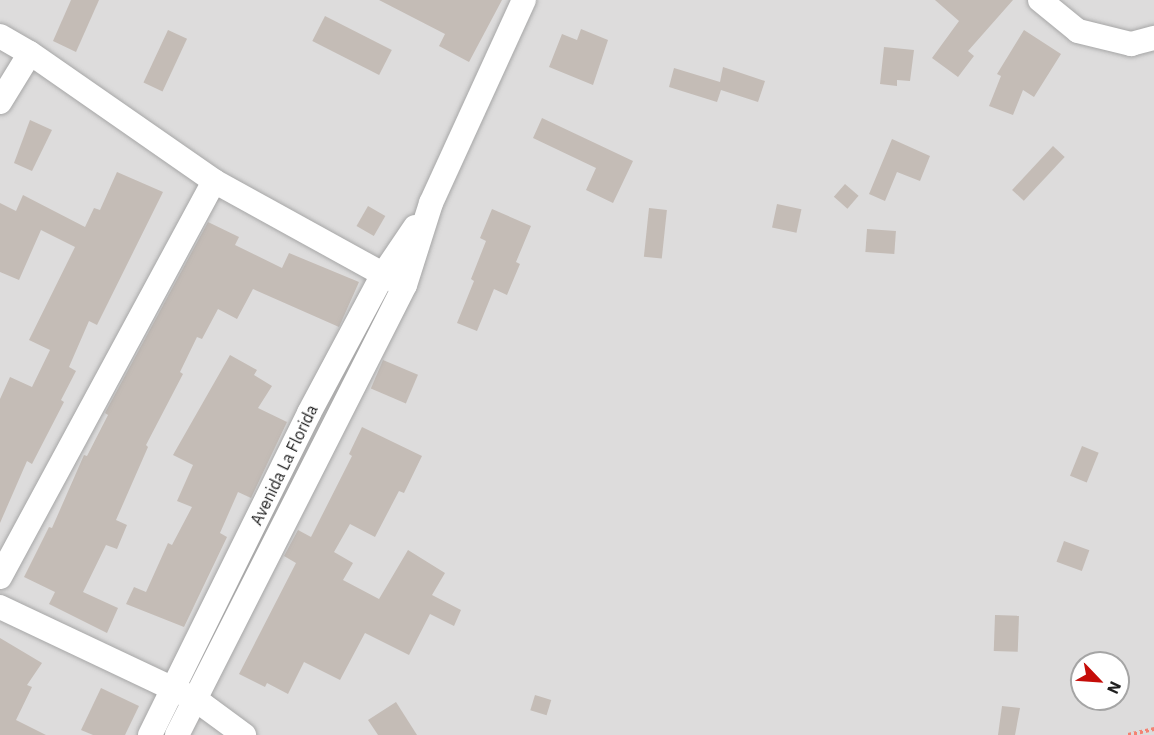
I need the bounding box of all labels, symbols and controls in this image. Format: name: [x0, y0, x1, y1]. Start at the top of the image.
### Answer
street label: Avenida La Florida: [247, 402, 321, 528]
north arrow: [1070, 651, 1130, 711]
text: N: [1103, 678, 1126, 697]

